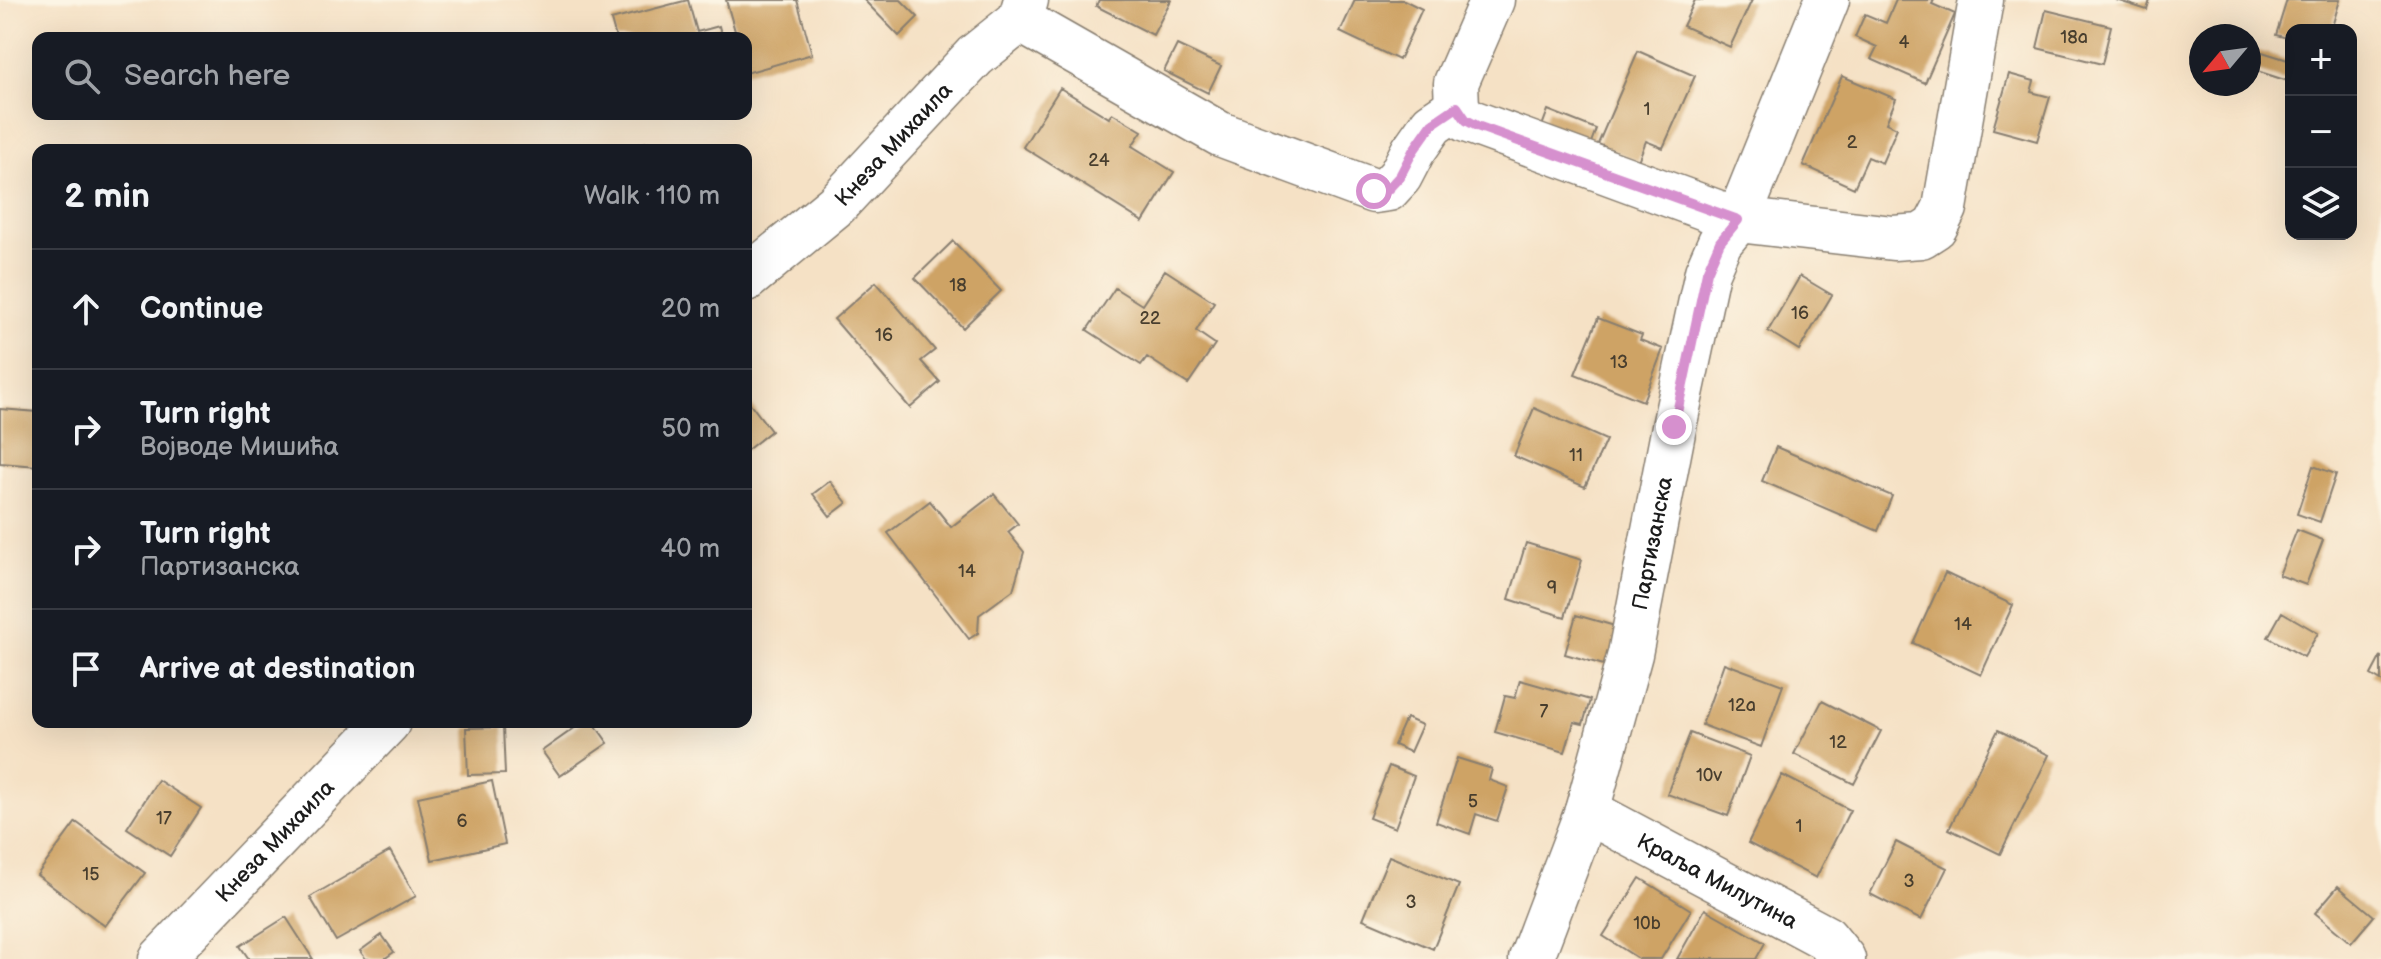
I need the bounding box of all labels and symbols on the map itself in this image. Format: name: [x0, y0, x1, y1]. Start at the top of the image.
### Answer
north arrow: [2189, 24, 2261, 96]
house number: 18a: [2060, 27, 2088, 48]
house number: 4: [1899, 32, 1910, 53]
street label: Кнеза Михаила: [830, 77, 958, 213]
house number: 1: [1644, 99, 1650, 120]
house number: 2: [1847, 132, 1858, 153]
house number: 24: [1088, 150, 1110, 171]
route start: [1356, 173, 1392, 209]
house number: 18: [949, 275, 967, 296]
house number: 16: [1791, 303, 1809, 324]
house number: 22: [1139, 308, 1161, 329]
house number: 16: [875, 325, 893, 346]
house number: 13: [1610, 352, 1628, 373]
route end: [1656, 409, 1692, 445]
house number: 11: [1569, 445, 1583, 466]
street label: Партизанска: [1627, 474, 1679, 612]
house number: 14: [958, 561, 976, 582]
house number: 9: [1547, 578, 1557, 599]
house number: 14: [1954, 614, 1972, 635]
house number: 12a: [1728, 695, 1756, 716]
house number: 7: [1540, 701, 1549, 722]
house number: 12: [1829, 732, 1847, 753]
house number: 10v: [1696, 765, 1722, 786]
street label: Кнеза Михаила: [211, 775, 341, 909]
house number: 5: [1468, 791, 1478, 812]
house number: 17: [156, 808, 172, 829]
house number: 6: [457, 811, 468, 832]
house number: 1: [1796, 816, 1802, 837]
street label: Краља Милутина: [1632, 828, 1802, 935]
house number: 15: [82, 864, 100, 885]
house number: 3: [1903, 871, 1915, 892]
house number: 3: [1405, 892, 1417, 913]
house number: 10b: [1633, 913, 1661, 934]

